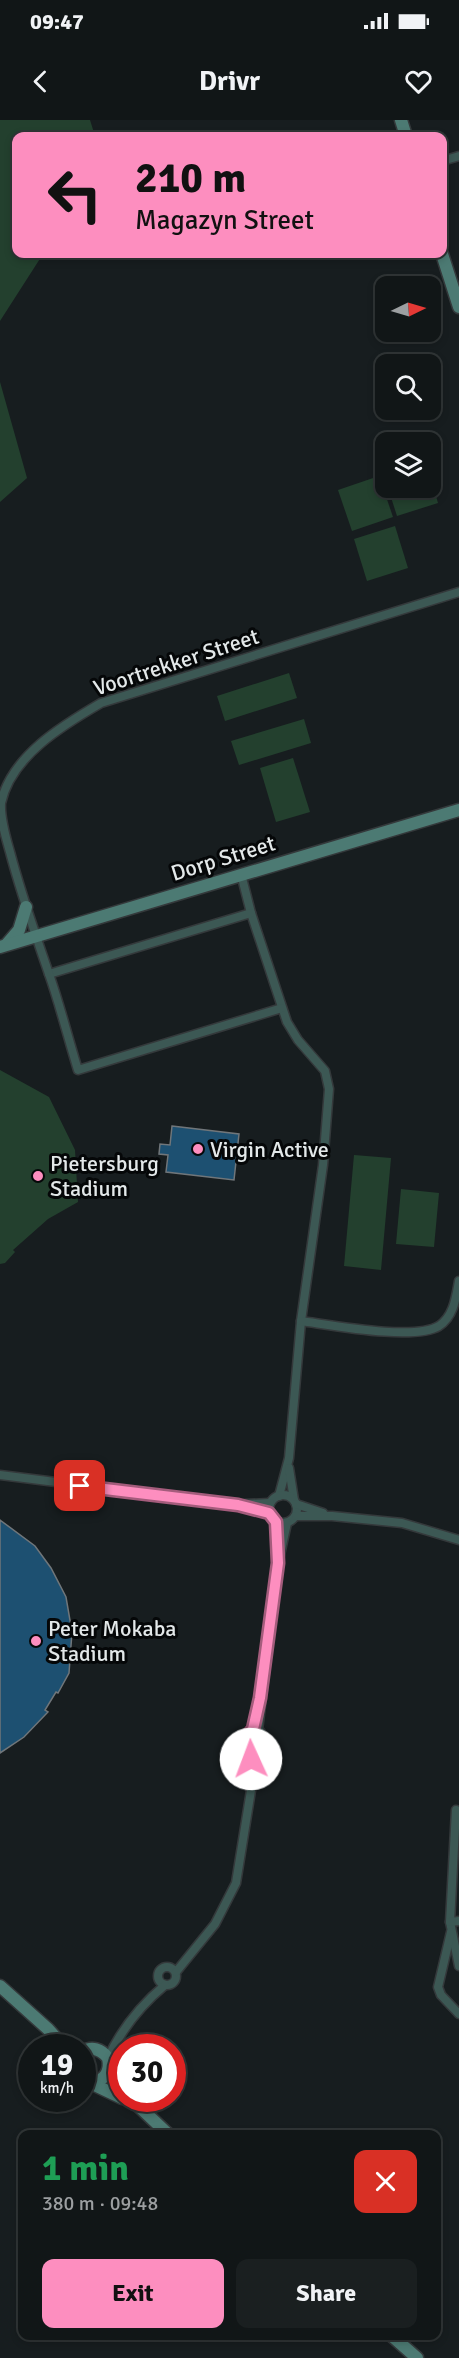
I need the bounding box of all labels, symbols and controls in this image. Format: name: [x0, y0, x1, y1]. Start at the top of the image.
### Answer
text: 09:47: [30, 8, 84, 35]
icon: back: [24, 65, 57, 98]
text: Drivr: [199, 65, 260, 98]
icon: heart: [402, 65, 435, 98]
text: 210 m: [135, 153, 246, 204]
icon: left: [36, 156, 114, 234]
text: Magazyn Street: [135, 204, 314, 237]
north arrow: [375, 276, 441, 342]
map controls: [375, 276, 441, 498]
button: search: [375, 354, 441, 420]
button: layers: [375, 432, 441, 498]
street label: Voortrekker Street: [90, 622, 262, 701]
street label: Dorp Street: [168, 829, 279, 887]
place label: Virgin Active: [210, 1136, 329, 1163]
marker: Virgin Active: [191, 1142, 205, 1156]
place label: Pietersburg Stadium: [50, 1150, 159, 1202]
marker: Pietersburg Stadium: [31, 1169, 45, 1183]
pin: [54, 1460, 105, 1511]
icon: arrive: [63, 1469, 96, 1502]
place label: Peter Mokaba Stadium: [48, 1615, 176, 1667]
marker: Peter Mokaba Stadium: [29, 1634, 43, 1648]
position arrow: [219, 1727, 283, 1791]
speed limit sign: 30: [108, 2034, 186, 2112]
text: 19: [41, 2047, 73, 2084]
text: km/h: [40, 2079, 74, 2097]
text: 1 min: [42, 2146, 129, 2191]
button: close: [354, 2150, 417, 2213]
text: 380 m · 09:48: [42, 2191, 158, 2216]
button: Exit: [42, 2259, 224, 2328]
button: Share: [236, 2259, 417, 2328]

